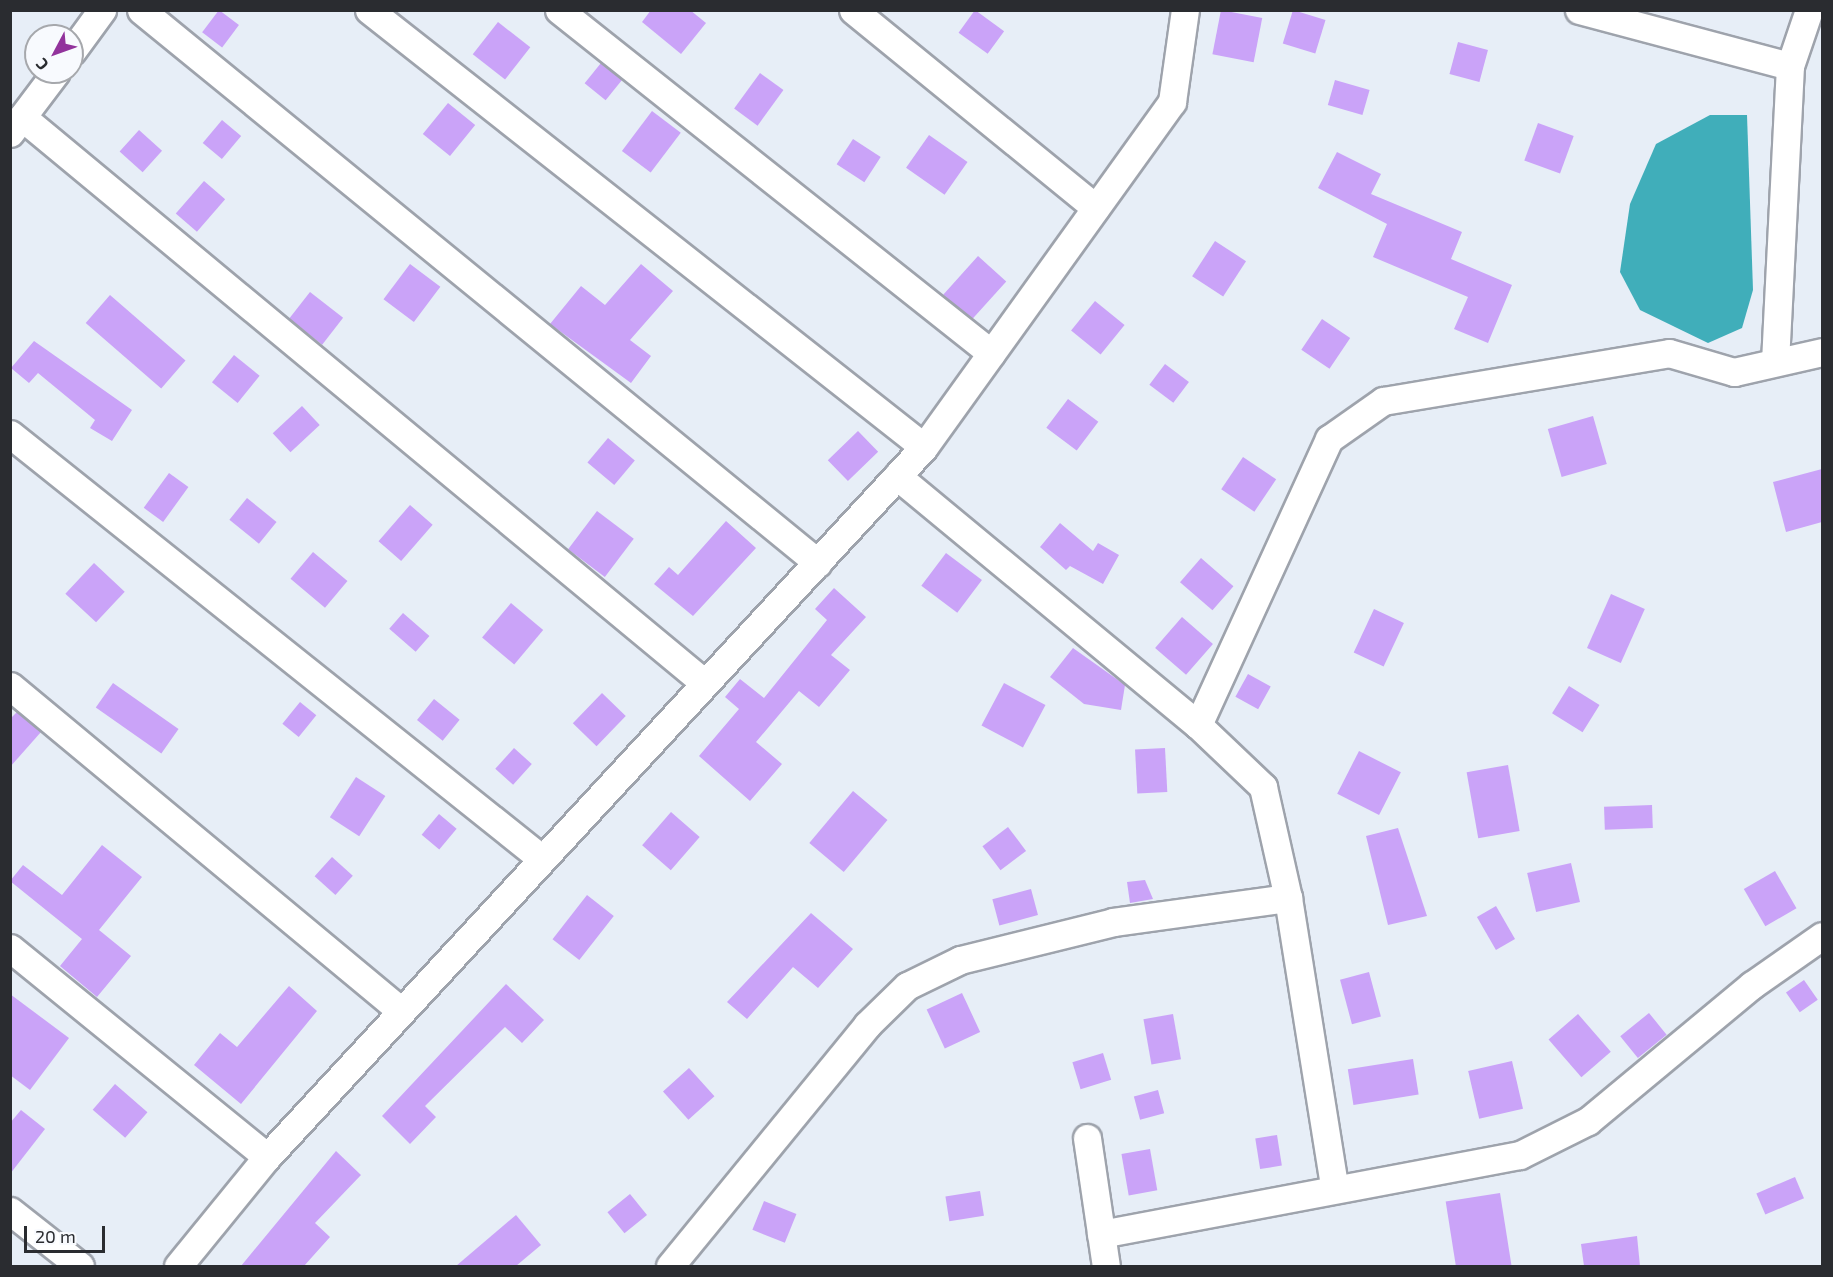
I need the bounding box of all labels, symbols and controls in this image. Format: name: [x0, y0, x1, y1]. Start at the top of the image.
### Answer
north arrow: [24, 24, 84, 84]
text: С: [31, 55, 52, 75]
scale bar: [27, 1214, 108, 1252]
text: 20 m: [35, 1225, 76, 1247]

